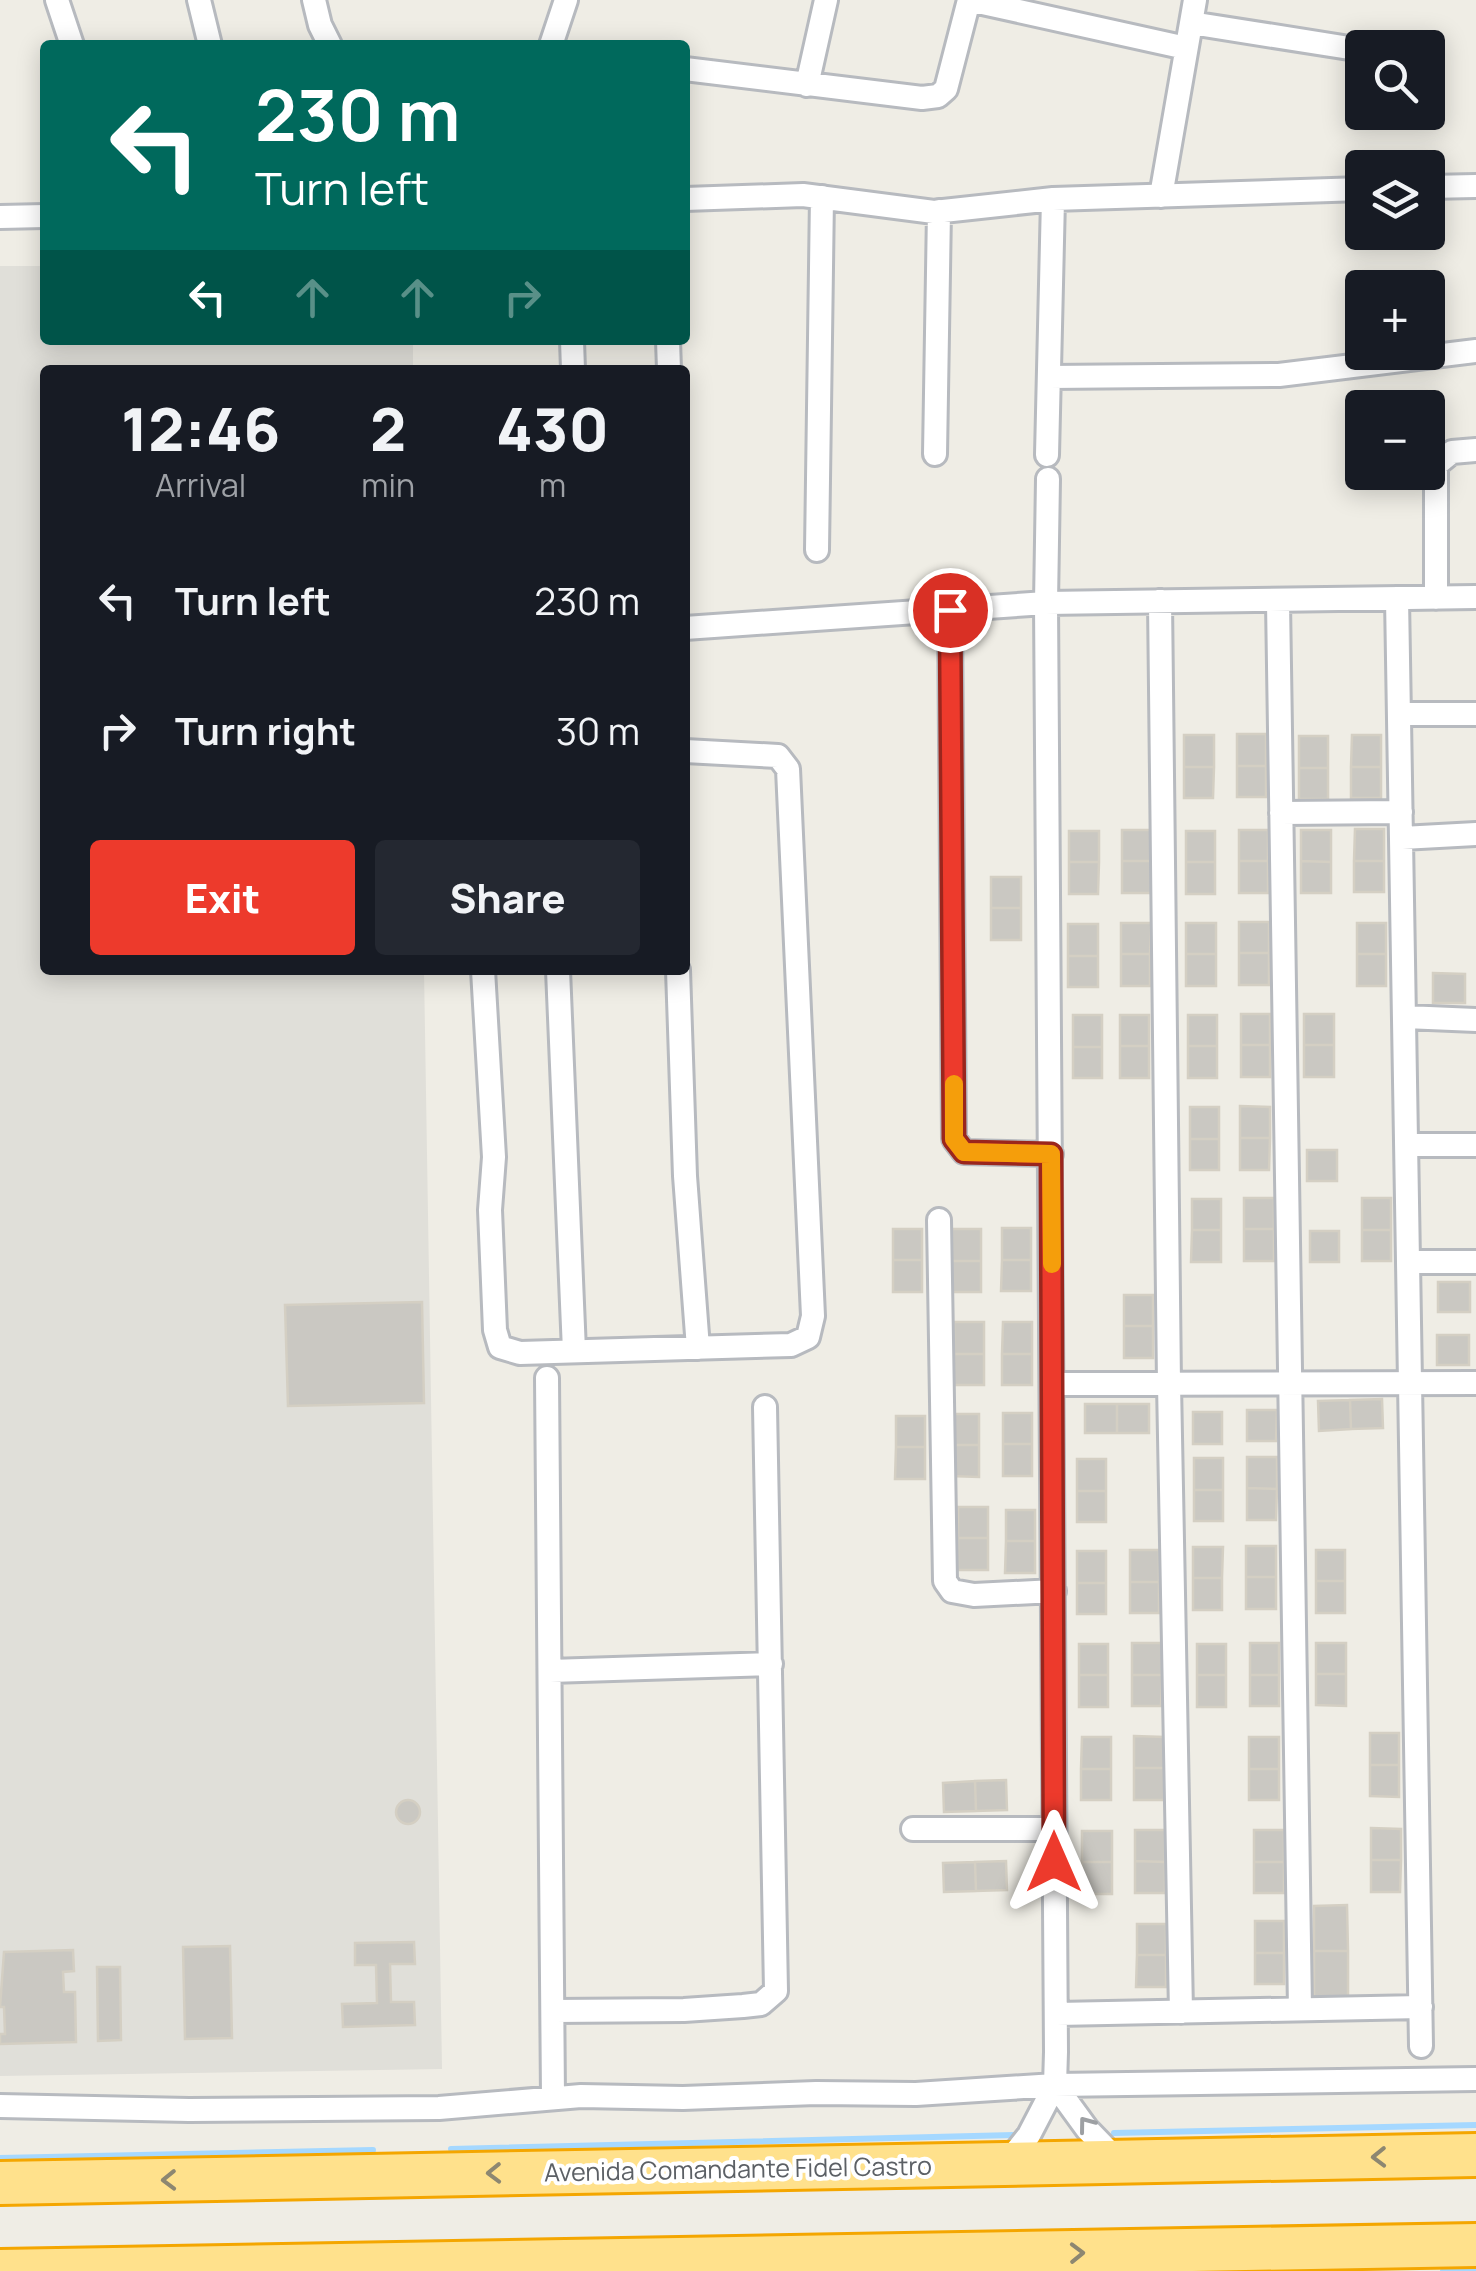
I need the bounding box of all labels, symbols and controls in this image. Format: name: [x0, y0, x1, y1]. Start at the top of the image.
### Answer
map controls: [1345, 30, 1445, 490]
button: search: [1345, 30, 1445, 130]
text: 230 m: [255, 66, 460, 162]
icon: left: [90, 80, 220, 210]
button: layers: [1345, 150, 1445, 250]
text: Turn left: [255, 157, 429, 219]
icon: left: [180, 270, 235, 325]
icon: ahead: [285, 270, 340, 325]
icon: ahead: [390, 270, 445, 325]
icon: right: [495, 270, 550, 325]
button: +: [1345, 270, 1445, 370]
text: 12:46: [121, 387, 280, 469]
text: 2: [370, 387, 406, 469]
text: 430: [496, 387, 609, 469]
button: −: [1345, 390, 1445, 490]
text: Arrival: [155, 463, 246, 507]
text: min: [361, 463, 415, 507]
text: m: [539, 463, 566, 507]
pin: [908, 568, 993, 653]
icon: left: [90, 573, 145, 628]
text: Turn left: [175, 574, 331, 626]
text: 230 m: [534, 574, 640, 626]
icon: arrive: [923, 583, 978, 638]
icon: right: [90, 703, 145, 758]
text: Turn right: [175, 704, 356, 756]
text: 30 m: [556, 704, 640, 756]
button: Exit: [90, 840, 355, 955]
button: Share: [375, 840, 640, 955]
position arrow: [1002, 1810, 1106, 1914]
one-way arrow: [1080, 2117, 1097, 2135]
one-way arrow: [1370, 2146, 1386, 2168]
street label: Avenida Comandante Fidel Castro: [544, 2148, 932, 2189]
one-way arrow: [485, 2163, 501, 2184]
one-way arrow: [160, 2169, 176, 2191]
one-way arrow: [1070, 2242, 1086, 2263]

